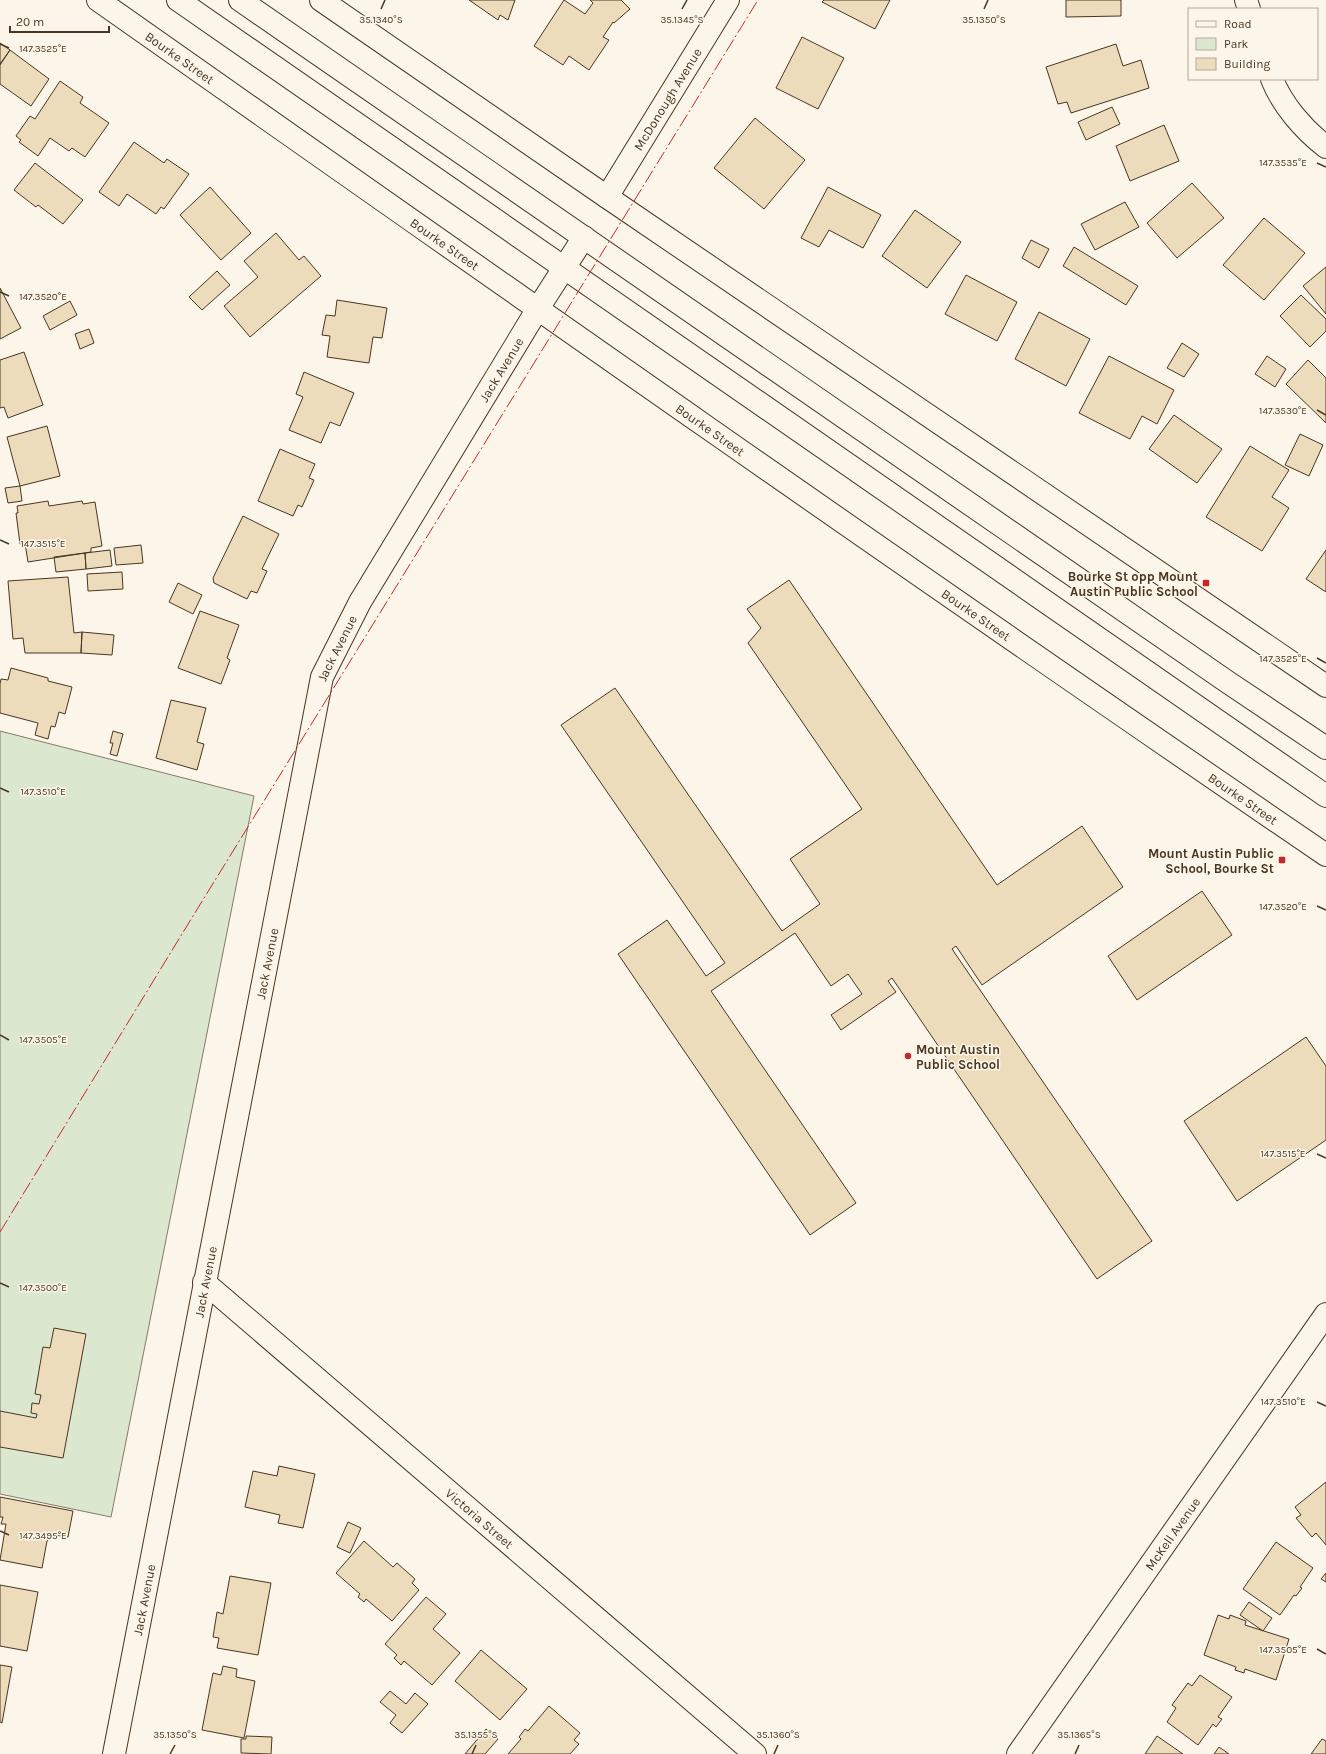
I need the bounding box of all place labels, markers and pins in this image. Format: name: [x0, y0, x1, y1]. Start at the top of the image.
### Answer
place label: Bourke St opp Mount Austin Public School: [1068, 569, 1198, 599]
marker: Bourke St opp Mount Austin Public School: [1201, 578, 1211, 588]
place label: Mount Austin Public School, Bourke St: [1148, 846, 1274, 876]
marker: Mount Austin Public School, Bourke St: [1277, 855, 1287, 865]
place label: Mount Austin Public School: [916, 1042, 1000, 1072]
marker: Mount Austin Public School: [903, 1051, 913, 1061]

